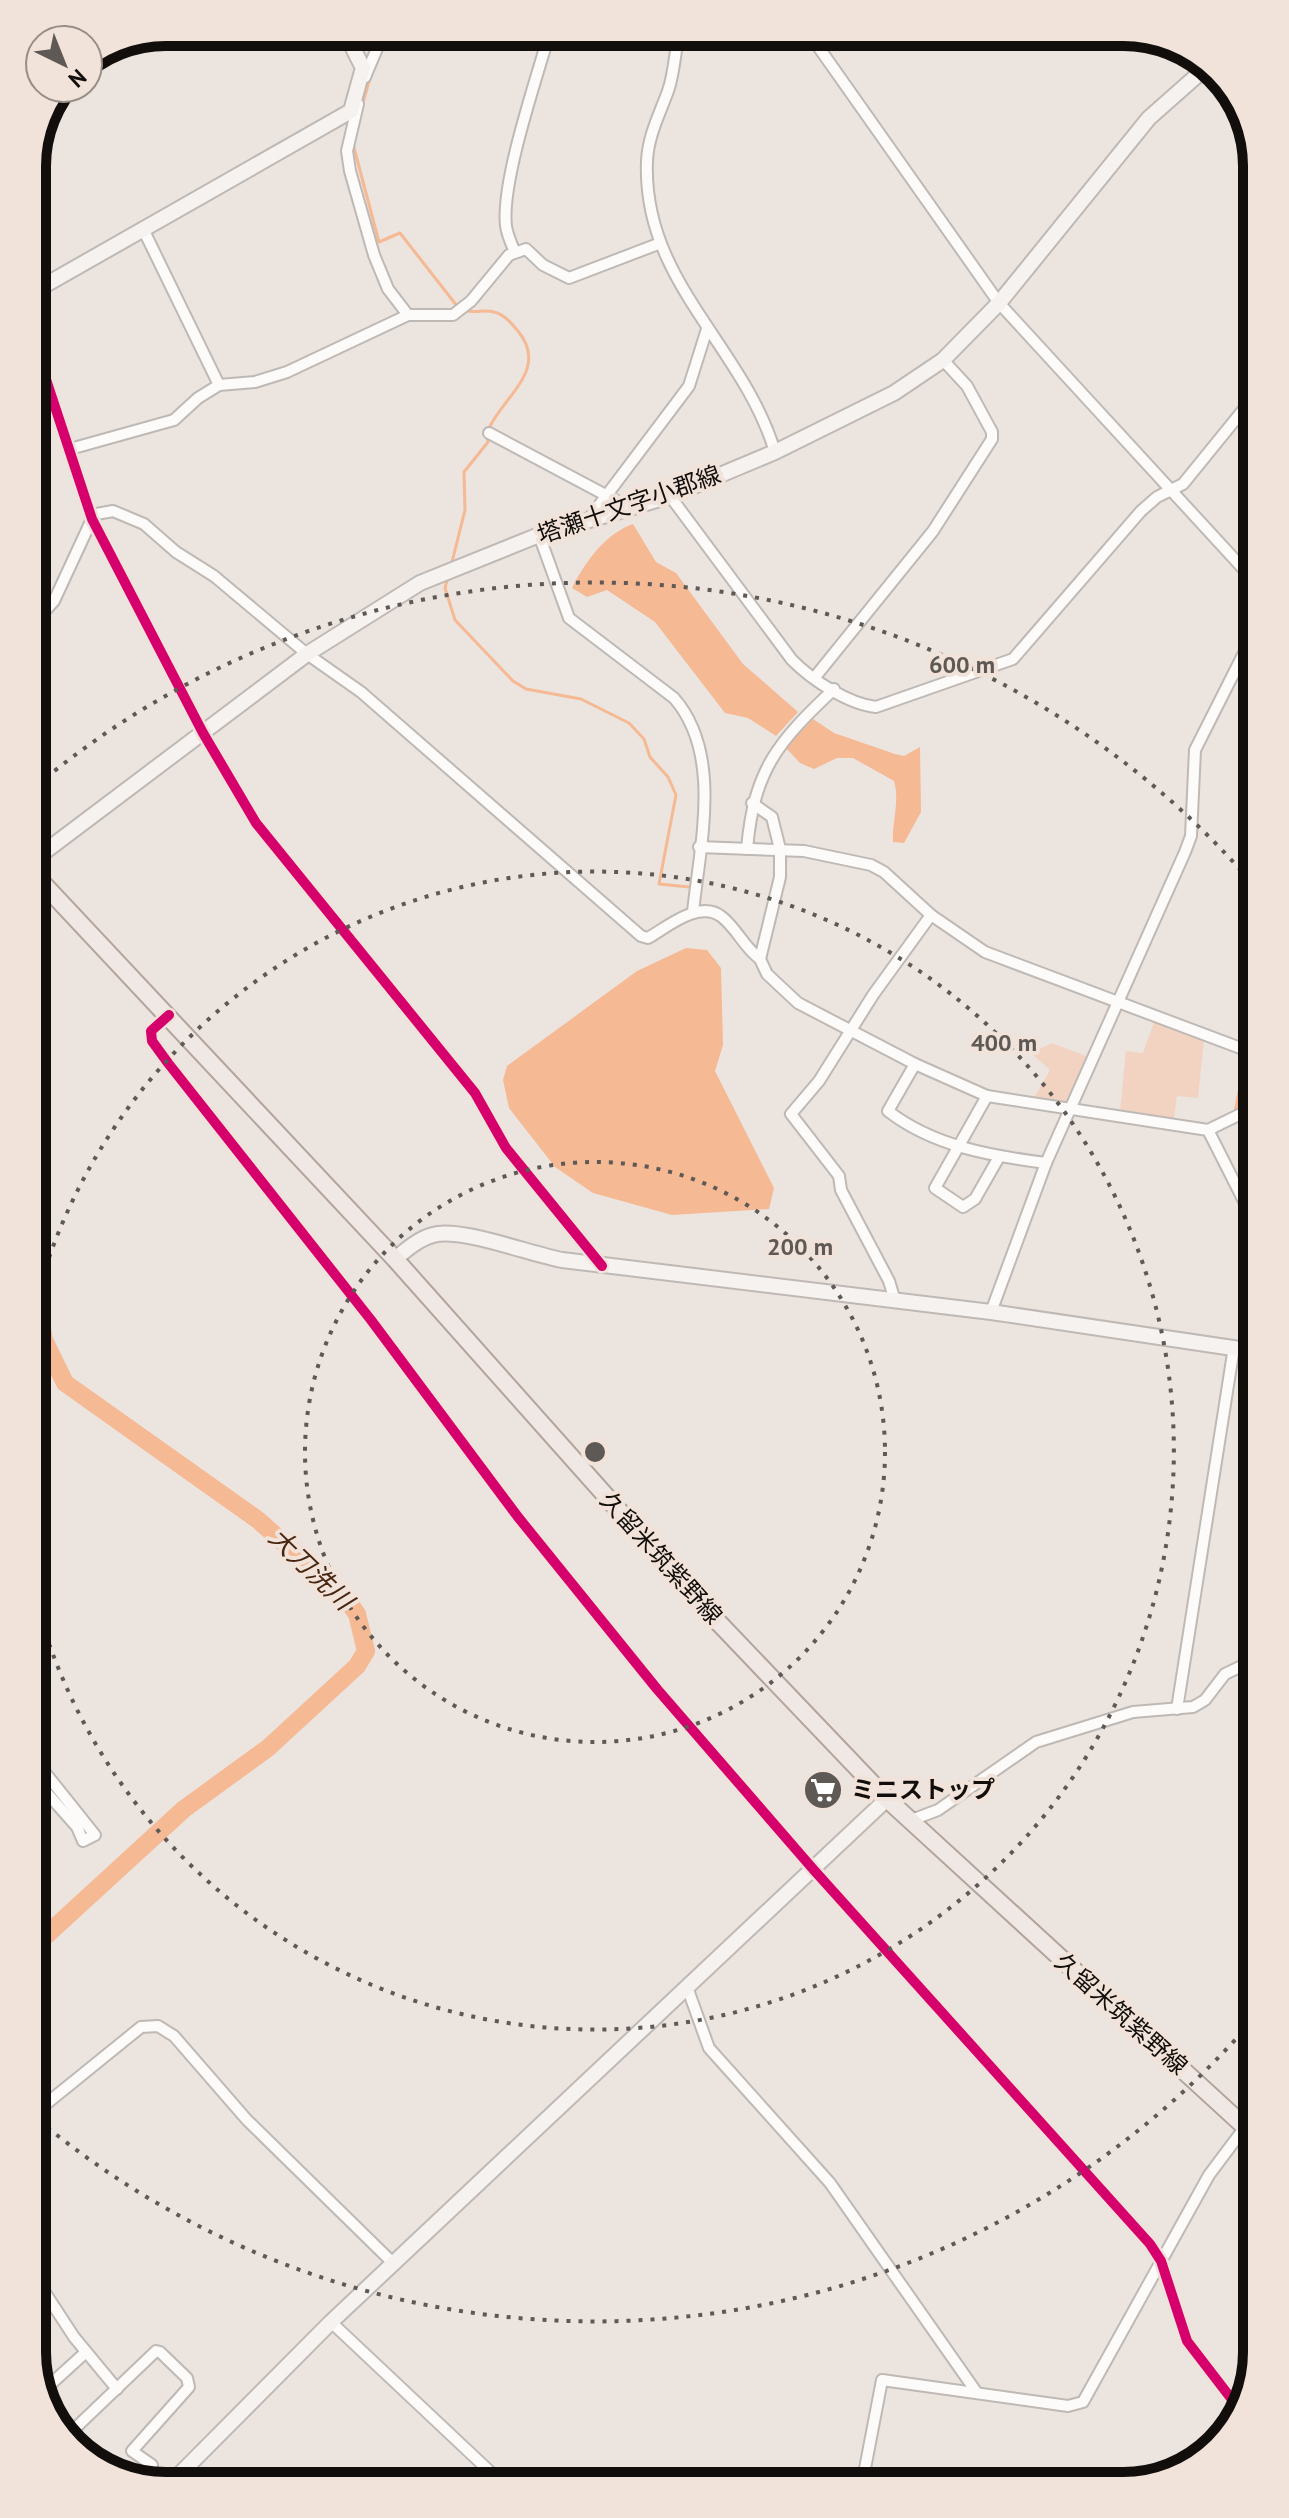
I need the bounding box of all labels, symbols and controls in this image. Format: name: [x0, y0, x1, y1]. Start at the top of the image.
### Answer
north arrow: [24, 24, 104, 104]
text: N: [63, 63, 92, 94]
street label: 塔瀬十文字小郡線: [533, 459, 725, 550]
text: 600 m: [929, 649, 995, 680]
text: 400 m: [971, 1027, 1037, 1058]
text: 200 m: [767, 1231, 833, 1262]
centre of rings: [581, 1438, 609, 1466]
street label: 久留米筑紫野線: [594, 1485, 729, 1630]
water label: 大刀洗川: [262, 1521, 362, 1619]
supermarket icon: ミニストップ: [802, 1769, 844, 1811]
place label: ミニストップ: [851, 1774, 995, 1805]
street label: 久留米筑紫野線: [1049, 1946, 1194, 2081]

